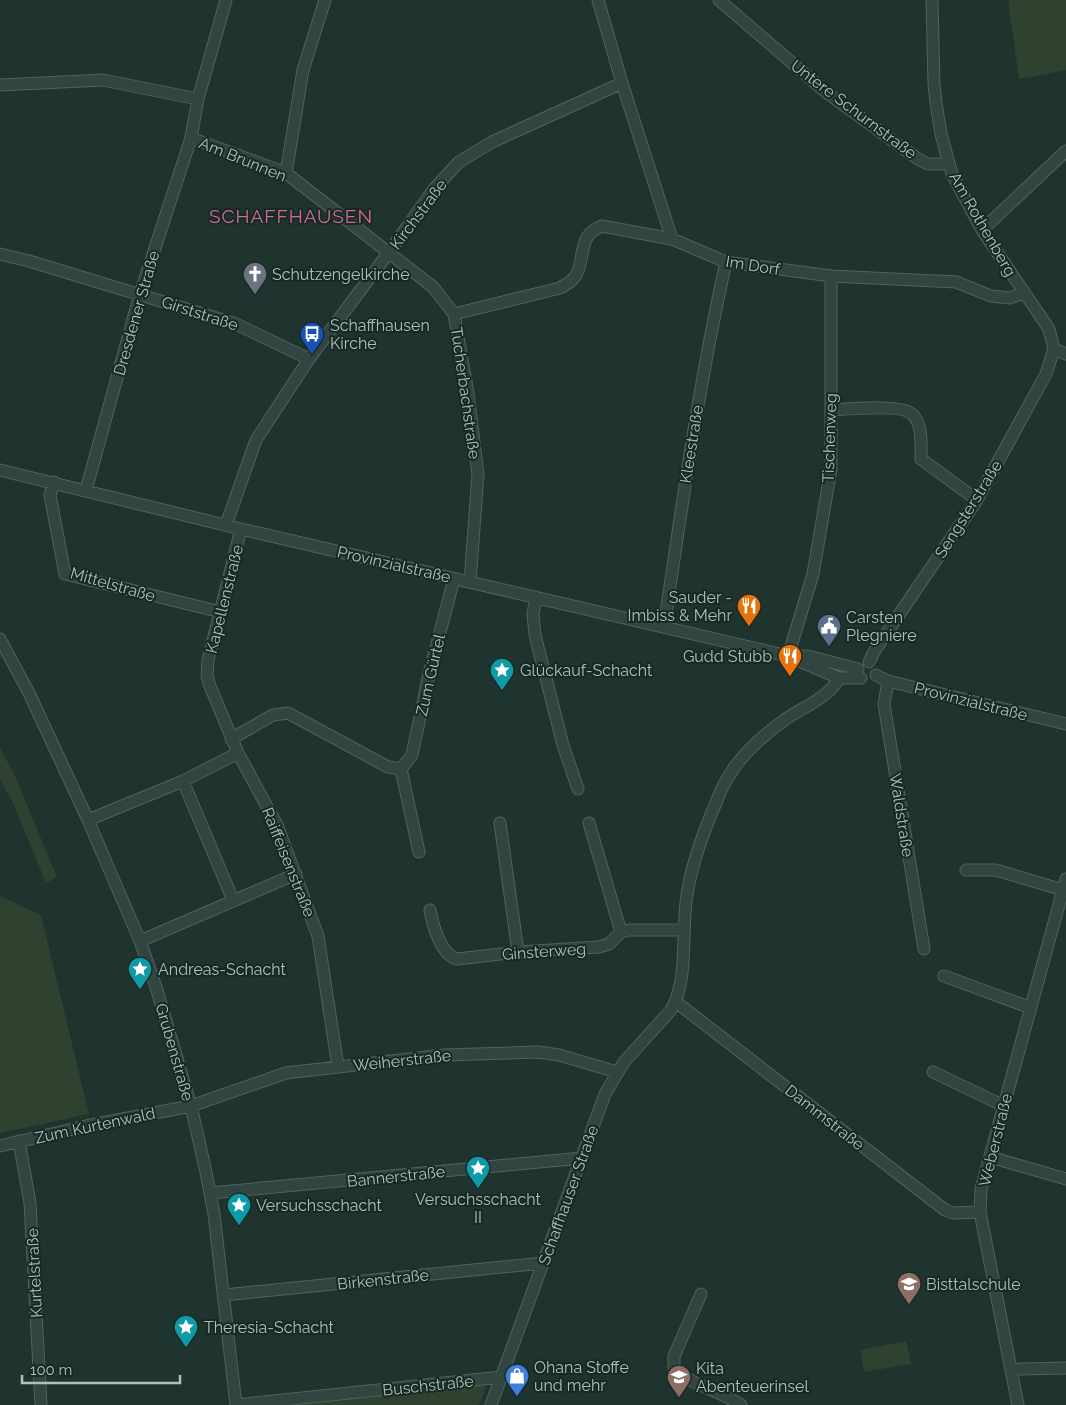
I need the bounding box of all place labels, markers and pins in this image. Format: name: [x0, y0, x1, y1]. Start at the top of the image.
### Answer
church icon: Schutzengelkirche: [242, 261, 268, 295]
place label: Schutzengelkirche: [272, 265, 410, 284]
place label: Schaffhausen Kirche: [330, 316, 430, 353]
bus stop icon: Schaffhausen Kirche: [299, 321, 325, 355]
place label: Sauder - Imbiss & Mehr: [627, 588, 732, 625]
restaurant icon: Sauder - Imbiss & Mehr: [736, 593, 762, 627]
place label: Carsten Plegniere: [846, 608, 917, 645]
public building icon: Carsten Plegniere: [816, 613, 842, 647]
restaurant icon: Gudd Stubb: [777, 643, 803, 677]
place label: Gudd Stubb: [683, 647, 772, 666]
place icon: Glückauf-Schacht: [489, 657, 515, 691]
place label: Glückauf-Schacht: [520, 661, 653, 680]
place icon: Andreas-Schacht: [127, 956, 153, 990]
place label: Andreas-Schacht: [158, 960, 287, 979]
place icon: Versuchsschacht II: [465, 1155, 491, 1189]
place label: Versuchsschacht II: [415, 1190, 542, 1227]
place icon: Versuchsschacht: [226, 1192, 252, 1226]
place label: Versuchsschacht: [256, 1196, 382, 1215]
school or university icon: Bisttalschule: [896, 1271, 922, 1305]
place label: Bisttalschule: [926, 1275, 1021, 1294]
place icon: Theresia-Schacht: [173, 1314, 199, 1348]
place label: Theresia-Schacht: [204, 1318, 334, 1337]
place label: Ohana Stoffe und mehr: [534, 1358, 629, 1395]
place label: Kita Abenteuerinsel: [696, 1359, 809, 1396]
shop icon: Ohana Stoffe und mehr: [504, 1363, 530, 1397]
school or university icon: Kita Abenteuerinsel: [666, 1364, 692, 1398]

